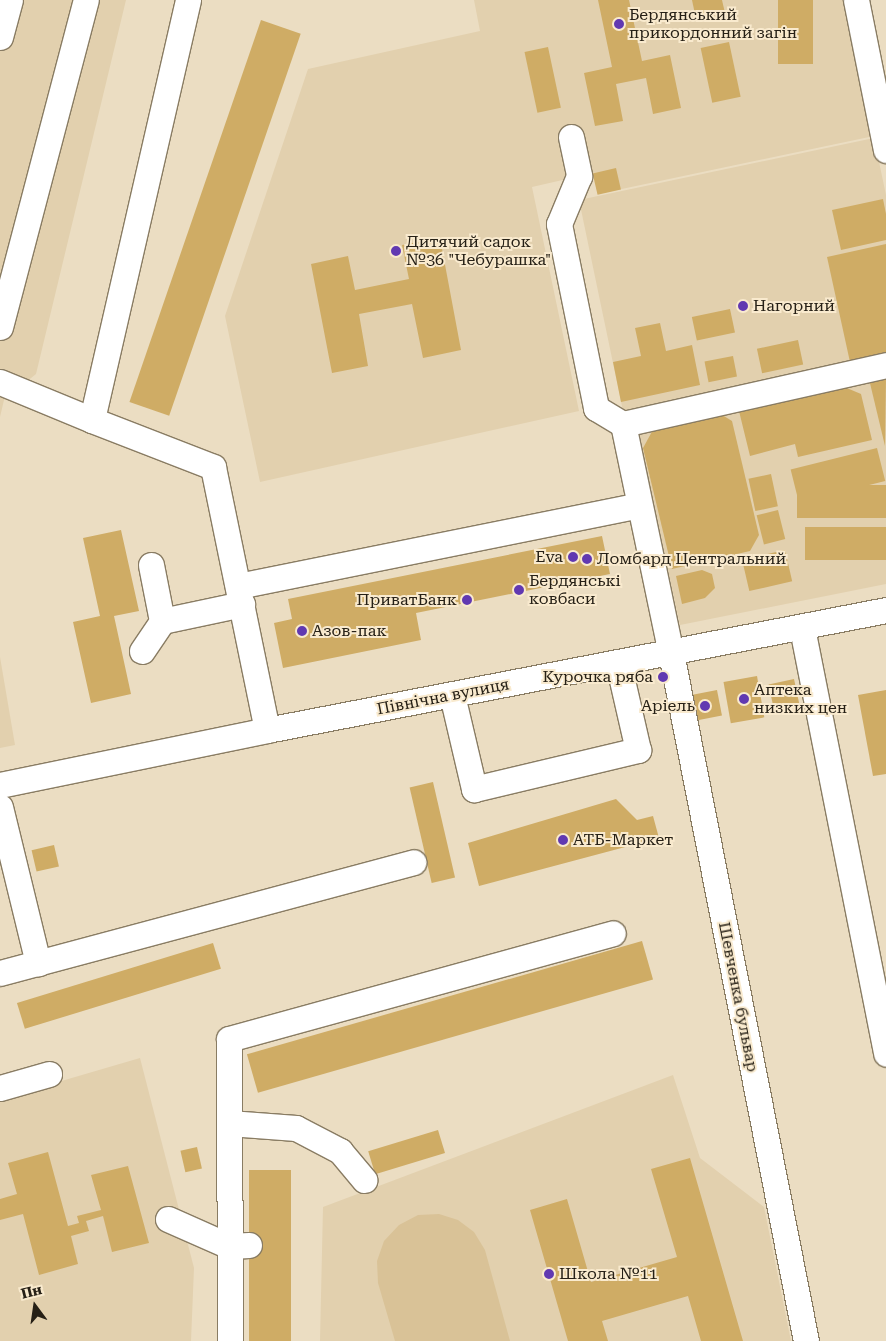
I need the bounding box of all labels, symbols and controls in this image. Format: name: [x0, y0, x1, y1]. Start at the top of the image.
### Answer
place label: Бердянський прикордонний загін: [629, 5, 797, 43]
marker: Бердянський прикордонний загін: [613, 18, 625, 30]
place label: Дитячий садок №36 "Чебурашка": [406, 232, 551, 270]
marker: Дитячий садок №36 "Чебурашка": [390, 245, 402, 257]
place label: Нагорний: [753, 296, 835, 316]
marker: Нагорний: [737, 300, 749, 312]
place label: Eva: [535, 547, 563, 567]
place label: Ломбард Центральний: [597, 549, 786, 569]
marker: Eva: [567, 551, 579, 563]
marker: Ломбард Центральний: [581, 553, 593, 565]
place label: Бердянські ковбаси: [529, 571, 621, 609]
marker: Бердянські ковбаси: [513, 584, 525, 596]
place label: ПриватБанк: [357, 590, 457, 610]
marker: ПриватБанк: [461, 594, 473, 606]
place label: Азов-пак: [312, 621, 387, 641]
marker: Азов-пак: [296, 625, 308, 637]
place label: Курочка ряба: [543, 667, 653, 687]
marker: Курочка ряба: [657, 671, 669, 683]
street label: Північна вулиця: [375, 675, 511, 719]
place label: Аптека низких цен: [754, 680, 847, 718]
marker: Аптека низких цен: [738, 693, 750, 705]
place label: Аріель: [641, 696, 695, 716]
marker: Аріель: [699, 700, 711, 712]
place label: АТБ-Маркет: [573, 830, 673, 850]
marker: АТБ-Маркет: [557, 834, 569, 846]
street label: Шевченка бульвар: [714, 920, 762, 1074]
place label: Школа №11: [559, 1264, 658, 1284]
marker: Школа №11: [543, 1268, 555, 1280]
north arrow: [10, 1281, 60, 1331]
text: Пн: [19, 1281, 43, 1302]

